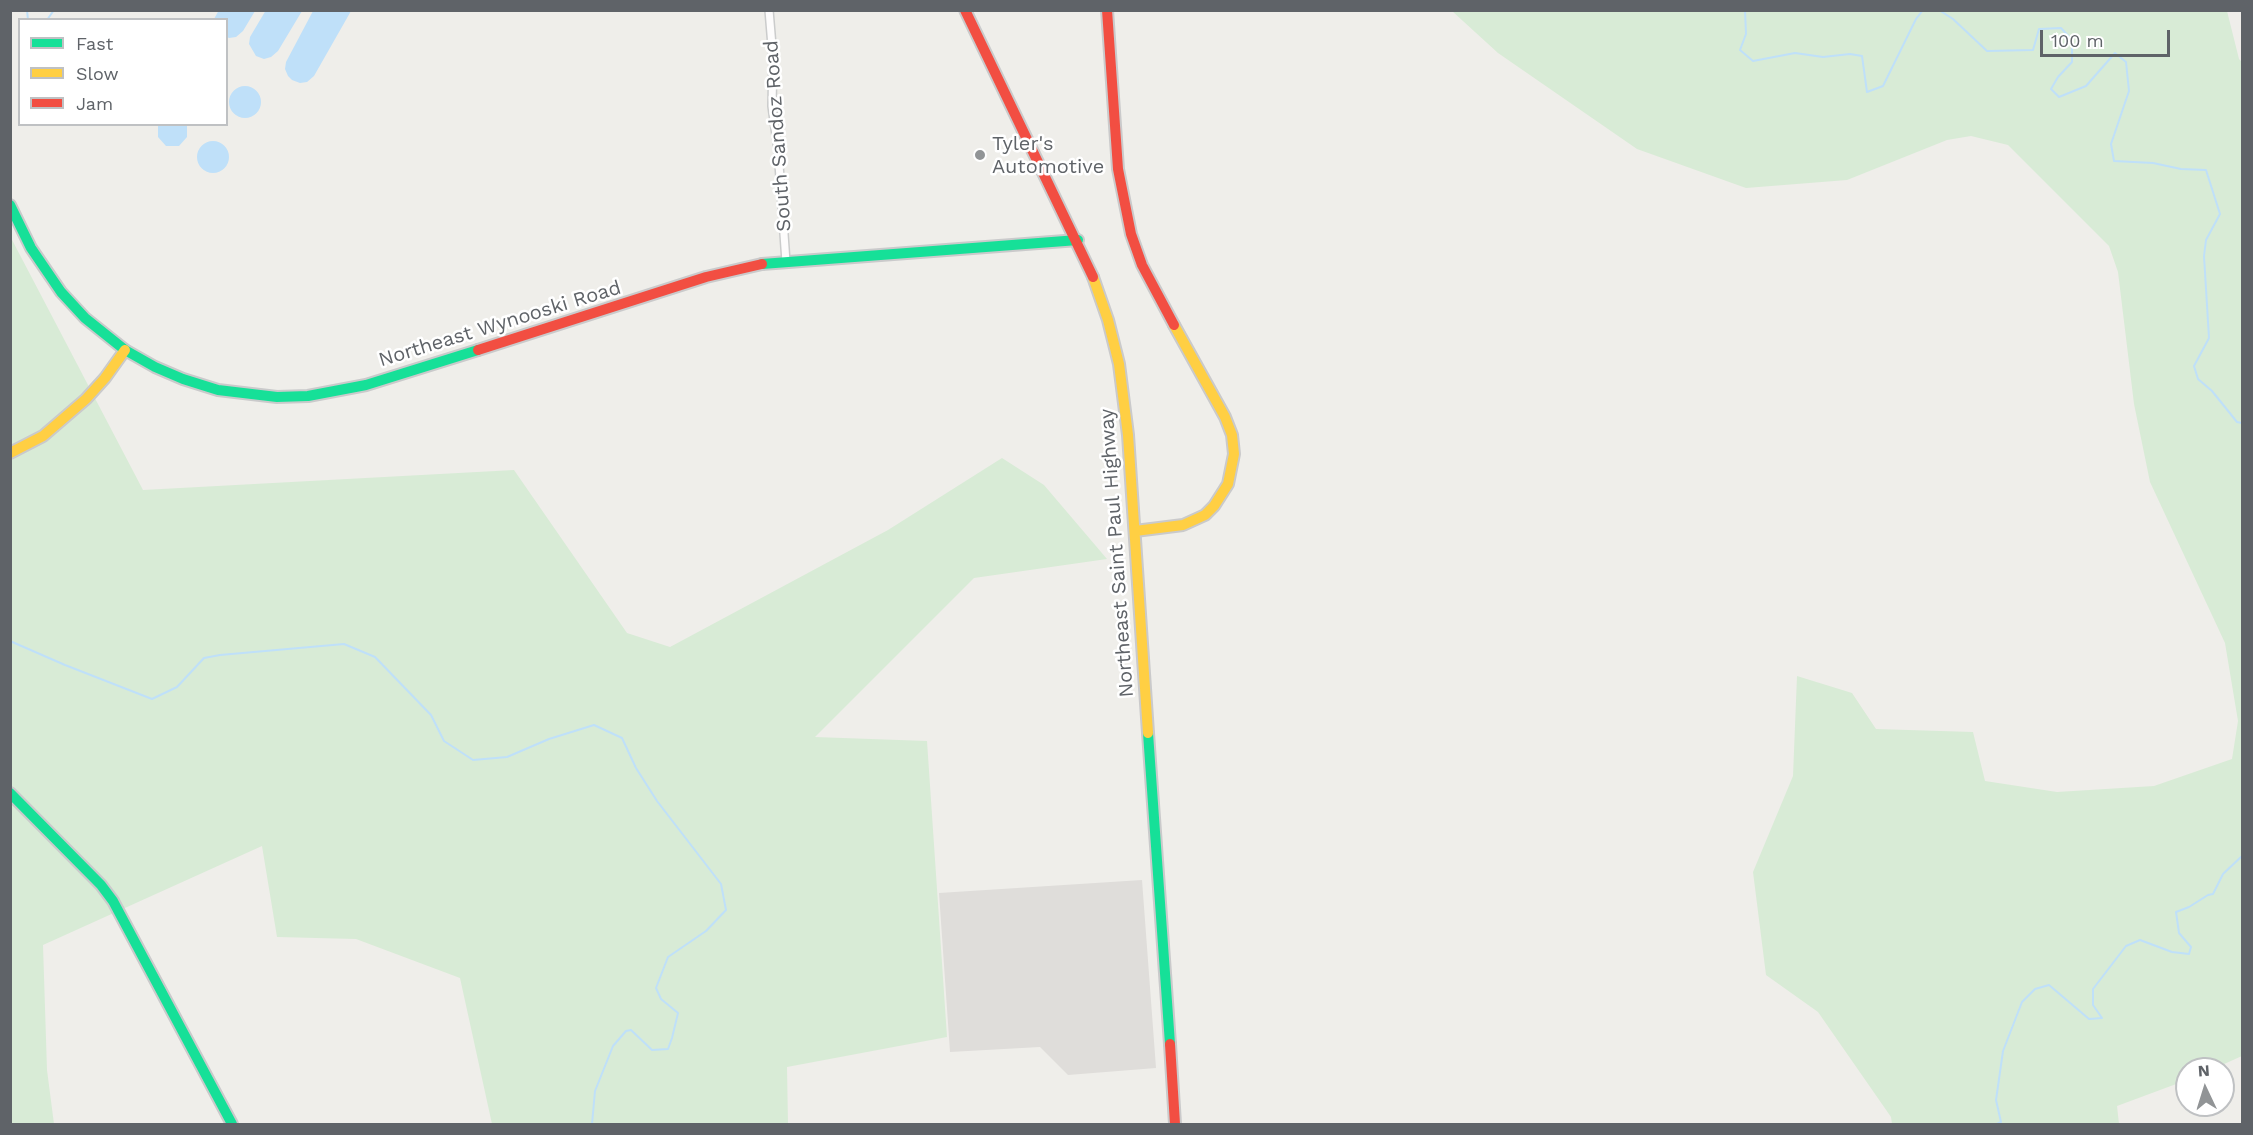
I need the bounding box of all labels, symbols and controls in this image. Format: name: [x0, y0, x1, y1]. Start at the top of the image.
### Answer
legend: [18, 18, 228, 126]
scale bar: [2043, 18, 2174, 56]
text: 100 m: [2051, 30, 2104, 51]
text: Fast: [76, 33, 113, 54]
street label: South Sandoz Road: [759, 40, 797, 232]
text: Slow: [76, 63, 119, 84]
text: Jam: [76, 93, 113, 114]
place label: Tyler's Automotive: [992, 132, 1104, 179]
marker: Tyler's Automotive: [973, 148, 987, 162]
street label: Northeast Wynooski Road: [376, 276, 624, 372]
street label: Northeast Saint Paul Highway: [1095, 408, 1139, 698]
north arrow: [2175, 1057, 2235, 1117]
text: N: [2197, 1061, 2210, 1080]

